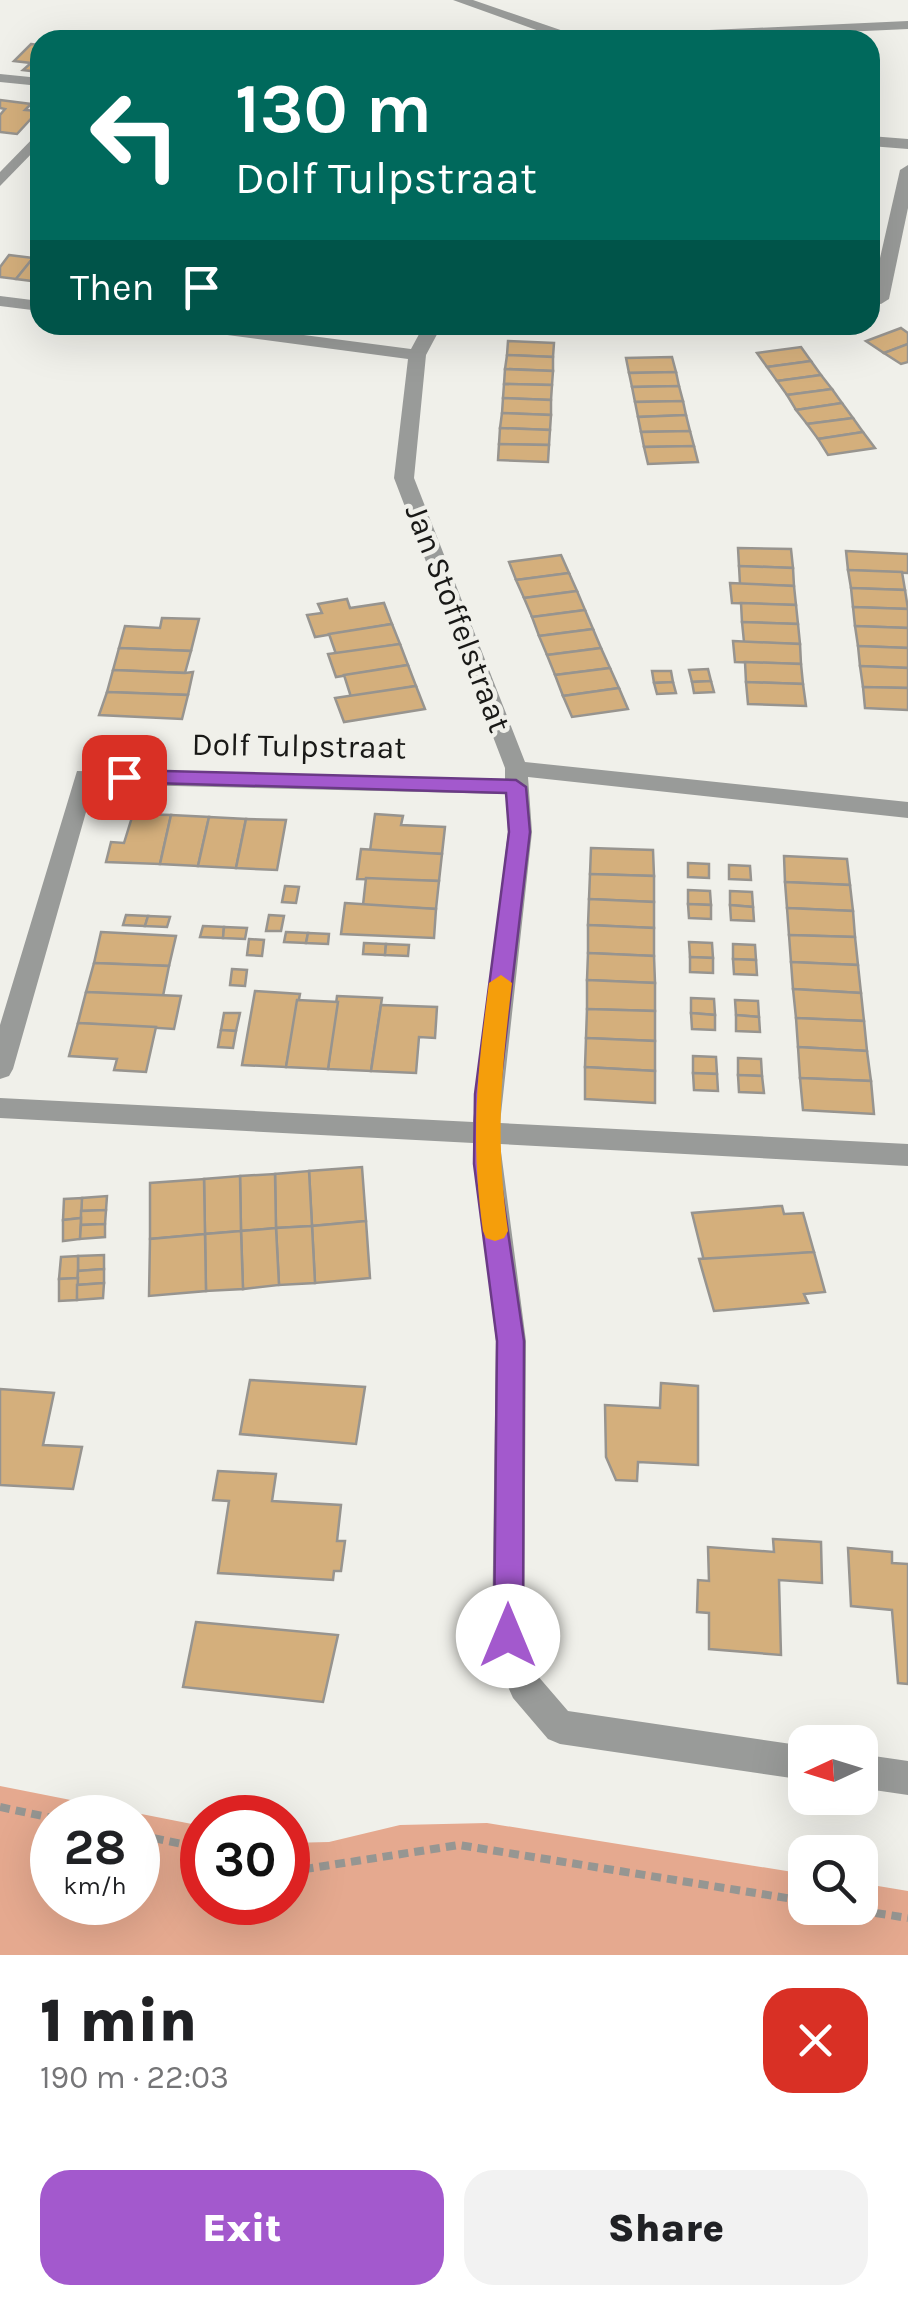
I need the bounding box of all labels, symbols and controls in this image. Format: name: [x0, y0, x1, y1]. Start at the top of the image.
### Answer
text: 130 m: [235, 68, 432, 150]
icon: left: [70, 70, 200, 200]
text: Dolf Tulpstraat: [235, 152, 537, 204]
icon: arrive: [174, 260, 229, 315]
text: Then: [70, 265, 154, 310]
street label: Jan Stoffelstraat: [397, 499, 519, 737]
street label: Dolf Tulpstraat: [191, 726, 407, 766]
pin: [82, 735, 167, 820]
icon: arrive: [97, 750, 152, 805]
position arrow: [456, 1584, 560, 1688]
north arrow: [788, 1725, 878, 1815]
map controls: [788, 1725, 878, 1925]
speed limit sign: 30: [180, 1795, 310, 1925]
text: 28: [64, 1818, 126, 1877]
button: search: [788, 1835, 878, 1925]
text: km/h: [63, 1871, 127, 1900]
text: 1 min: [40, 1986, 197, 2056]
button: close: [763, 1988, 868, 2093]
text: 190 m · 22:03: [40, 2059, 229, 2096]
button: Exit: [40, 2170, 444, 2285]
button: Share: [464, 2170, 868, 2285]

